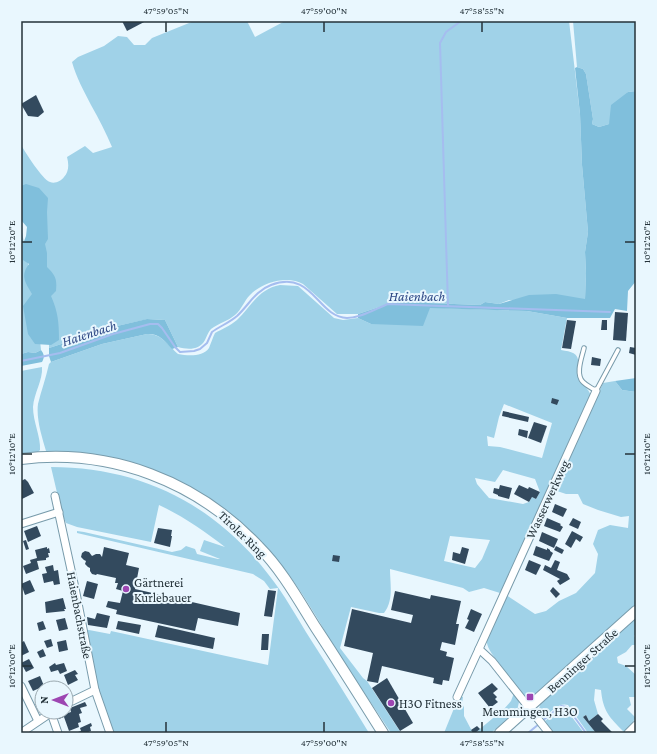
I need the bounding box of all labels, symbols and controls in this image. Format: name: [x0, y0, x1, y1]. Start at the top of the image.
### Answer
text: 47°59'05"N: [143, 5, 189, 16]
text: 47°59'00"N: [301, 5, 348, 16]
text: 47°58'55"N: [460, 5, 505, 16]
text: 10°12'20"E: [6, 220, 17, 263]
text: 10°12'20"E: [641, 220, 652, 263]
water label: Haienbach: [389, 288, 445, 304]
water label: Haienbach: [60, 317, 119, 349]
text: 10°12'10"E: [6, 433, 17, 475]
text: 10°12'10"E: [641, 433, 652, 475]
street label: Wasserwerkweg: [523, 457, 573, 541]
street label: Tiroler Ring: [215, 508, 270, 562]
street label: Haienbachstraße: [64, 570, 95, 660]
place label: Gärtnerei Kurlebauer: [134, 575, 192, 605]
marker: Gärtnerei Kurlebauer: [121, 584, 131, 594]
street label: Benninger Straße: [544, 625, 621, 696]
text: 10°12'00"E: [6, 644, 17, 688]
text: 10°12'00"E: [641, 644, 652, 688]
north arrow: [34, 680, 74, 720]
marker: Memmingen, H3O: [525, 692, 535, 702]
text: N: [38, 696, 50, 704]
place label: H3O Fitness: [399, 696, 462, 711]
marker: H3O Fitness: [386, 698, 396, 708]
place label: Memmingen, H3O: [482, 704, 578, 719]
text: 47°59'05"N: [143, 737, 189, 748]
text: 47°59'00"N: [301, 737, 348, 748]
text: 47°58'55"N: [460, 737, 505, 748]

